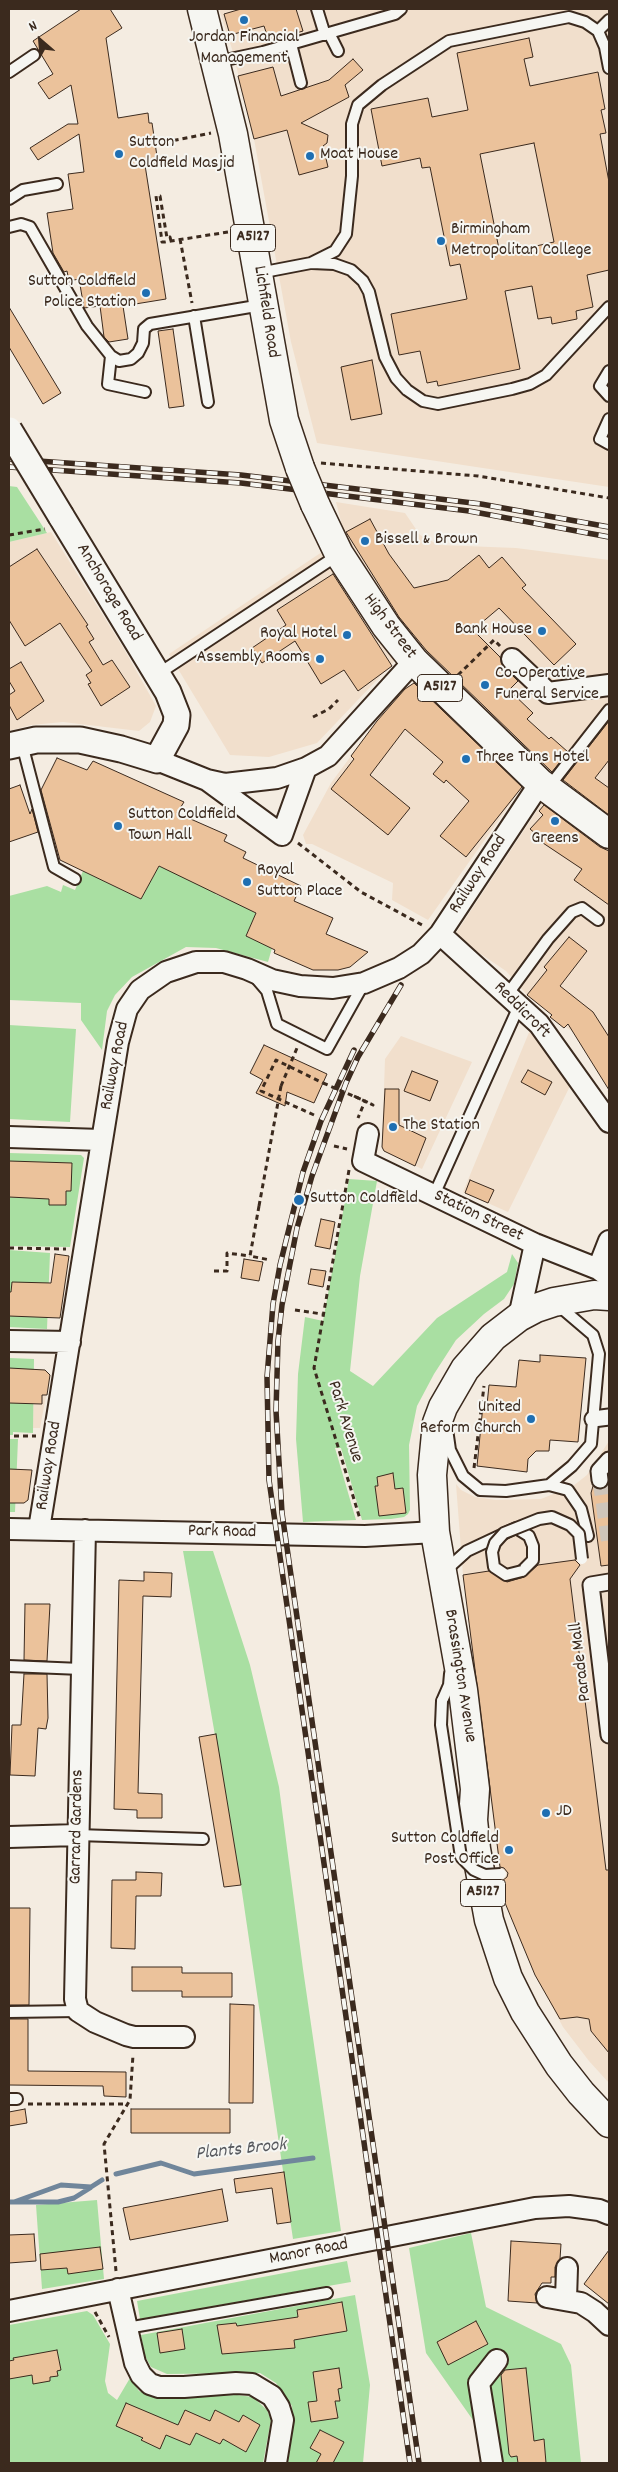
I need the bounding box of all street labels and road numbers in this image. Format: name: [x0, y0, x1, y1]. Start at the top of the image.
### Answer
road number: A5127: [230, 224, 276, 252]
street label: Lichfield Road: [247, 264, 283, 360]
street label: Anchorage Road: [70, 540, 146, 646]
street label: High Street: [357, 590, 421, 664]
road number: A5127: [418, 674, 462, 701]
street label: Railway Road: [445, 831, 513, 919]
street label: Reddicroft: [488, 978, 554, 1044]
street label: Railway Road: [97, 1020, 135, 1112]
street label: Station Street: [430, 1186, 526, 1248]
street label: Park Avenue: [321, 1379, 367, 1465]
street label: Railway Road: [32, 1420, 68, 1512]
street label: Park Road: [188, 1522, 256, 1544]
street label: Brassington Avenue: [438, 1608, 480, 1744]
street label: Parade Mall: [566, 1621, 598, 1703]
street label: Garrard Gardens: [66, 1769, 90, 1885]
road number: A5127: [460, 1880, 506, 1906]
street label: Manor Road: [268, 2235, 350, 2271]

